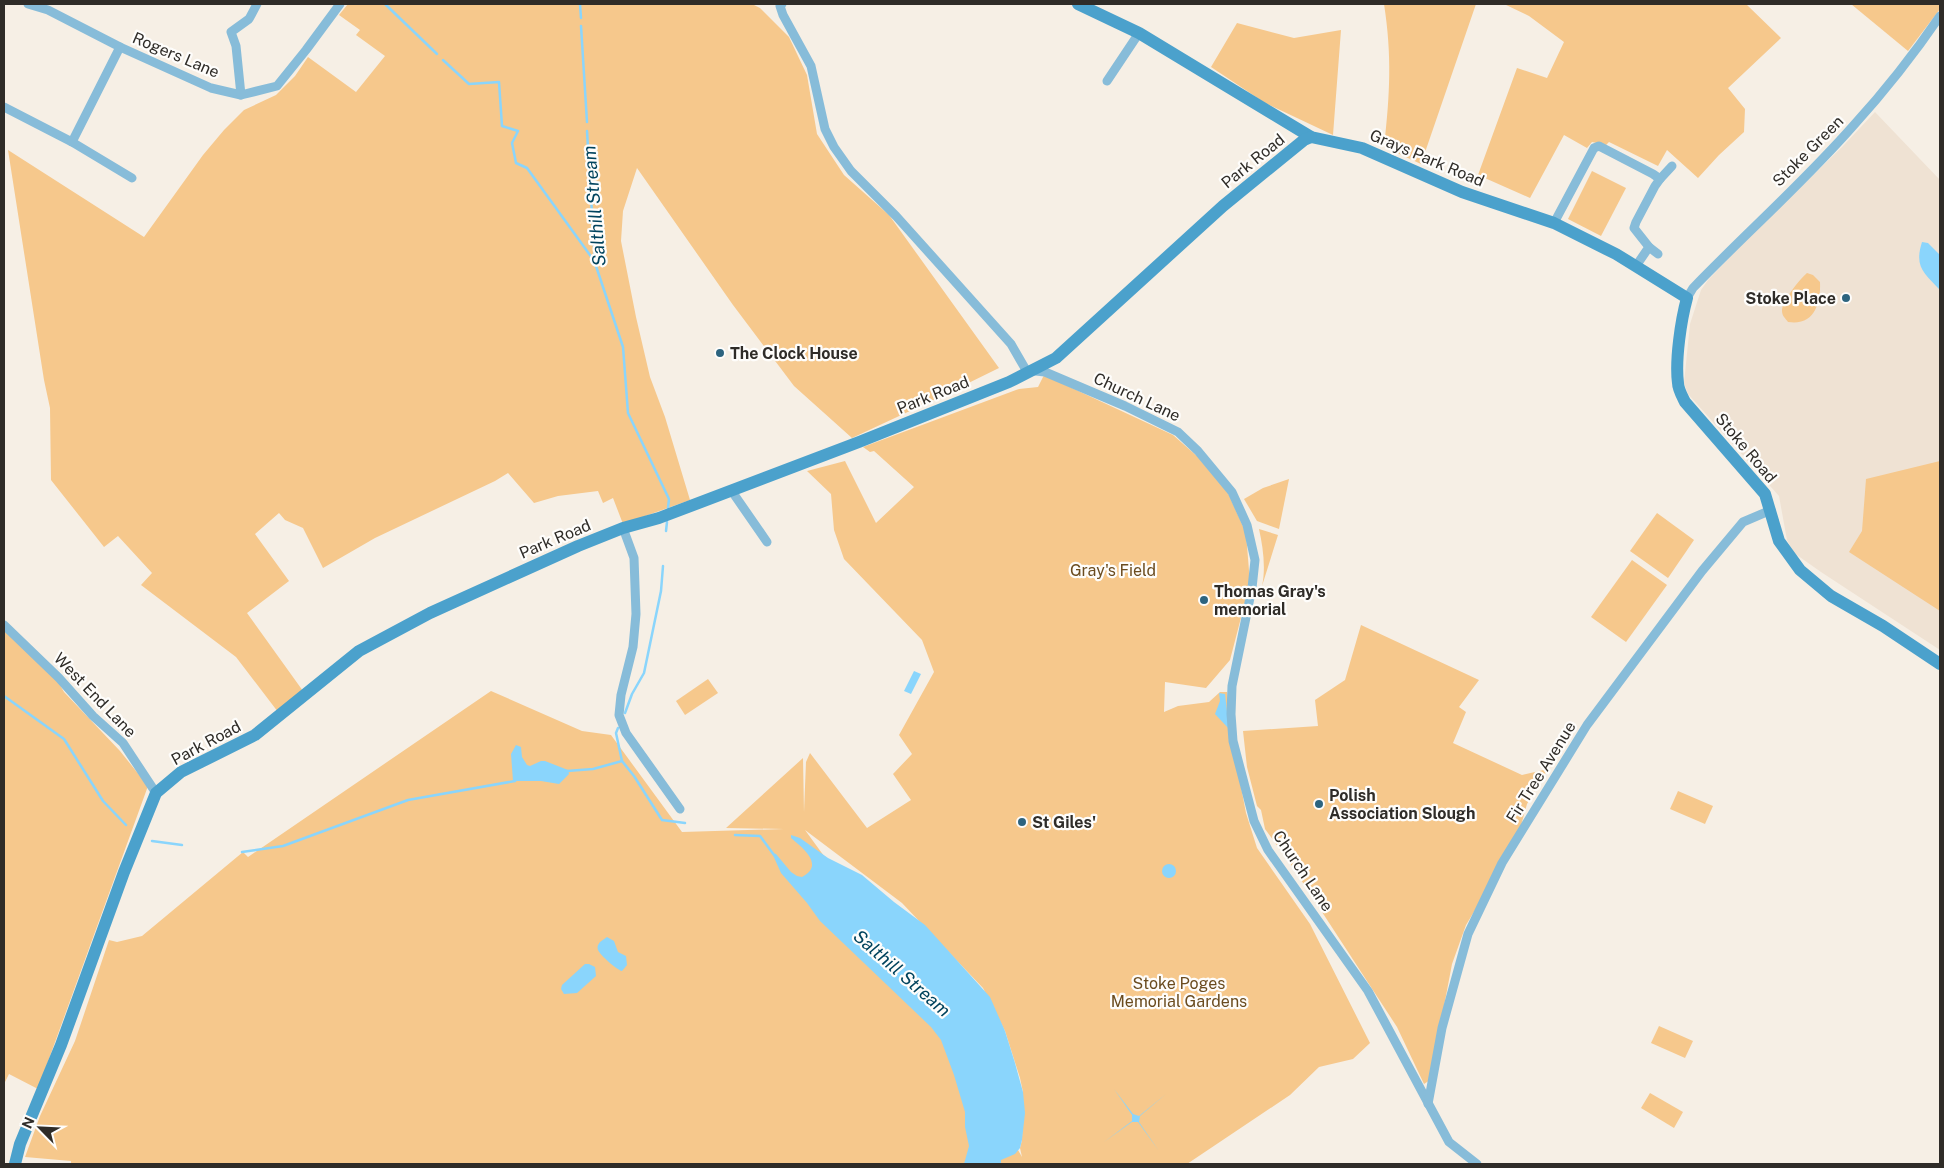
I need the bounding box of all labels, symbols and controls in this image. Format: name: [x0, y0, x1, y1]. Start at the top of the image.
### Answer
street label: Rogers Lane: [130, 28, 222, 82]
street label: Stoke Green: [1769, 112, 1847, 190]
street label: Grays Park Road: [1367, 125, 1487, 191]
street label: Park Road: [1218, 130, 1288, 192]
water label: Salthill Stream: [578, 145, 610, 267]
place label: Stoke Place: [1745, 289, 1836, 308]
marker: Stoke Place: [1840, 292, 1852, 304]
place label: The Clock House: [730, 344, 858, 363]
marker: The Clock House: [714, 347, 726, 359]
street label: Church Lane: [1091, 369, 1183, 425]
street label: Park Road: [894, 372, 972, 418]
street label: Stoke Road: [1711, 409, 1781, 487]
street label: Park Road: [516, 515, 594, 563]
park label: Gray's Field: [1070, 561, 1156, 580]
place label: Thomas Gray's memorial: [1214, 582, 1326, 619]
marker: Thomas Gray's memorial: [1198, 594, 1210, 606]
street label: West End Lane: [50, 649, 140, 741]
street label: Park Road: [168, 717, 244, 769]
street label: Fir Tree Avenue: [1502, 718, 1580, 826]
place label: Polish Association Slough: [1329, 786, 1475, 823]
marker: Polish Association Slough: [1313, 798, 1325, 810]
place label: St Giles': [1032, 813, 1096, 832]
marker: St Giles': [1016, 816, 1028, 828]
street label: Church Lane: [1269, 827, 1337, 915]
water label: Salthill Stream: [849, 925, 955, 1021]
park label: Stoke Poges Memorial Gardens: [1111, 974, 1247, 1011]
north arrow: [15, 1103, 65, 1153]
text: N: [19, 1114, 38, 1131]

